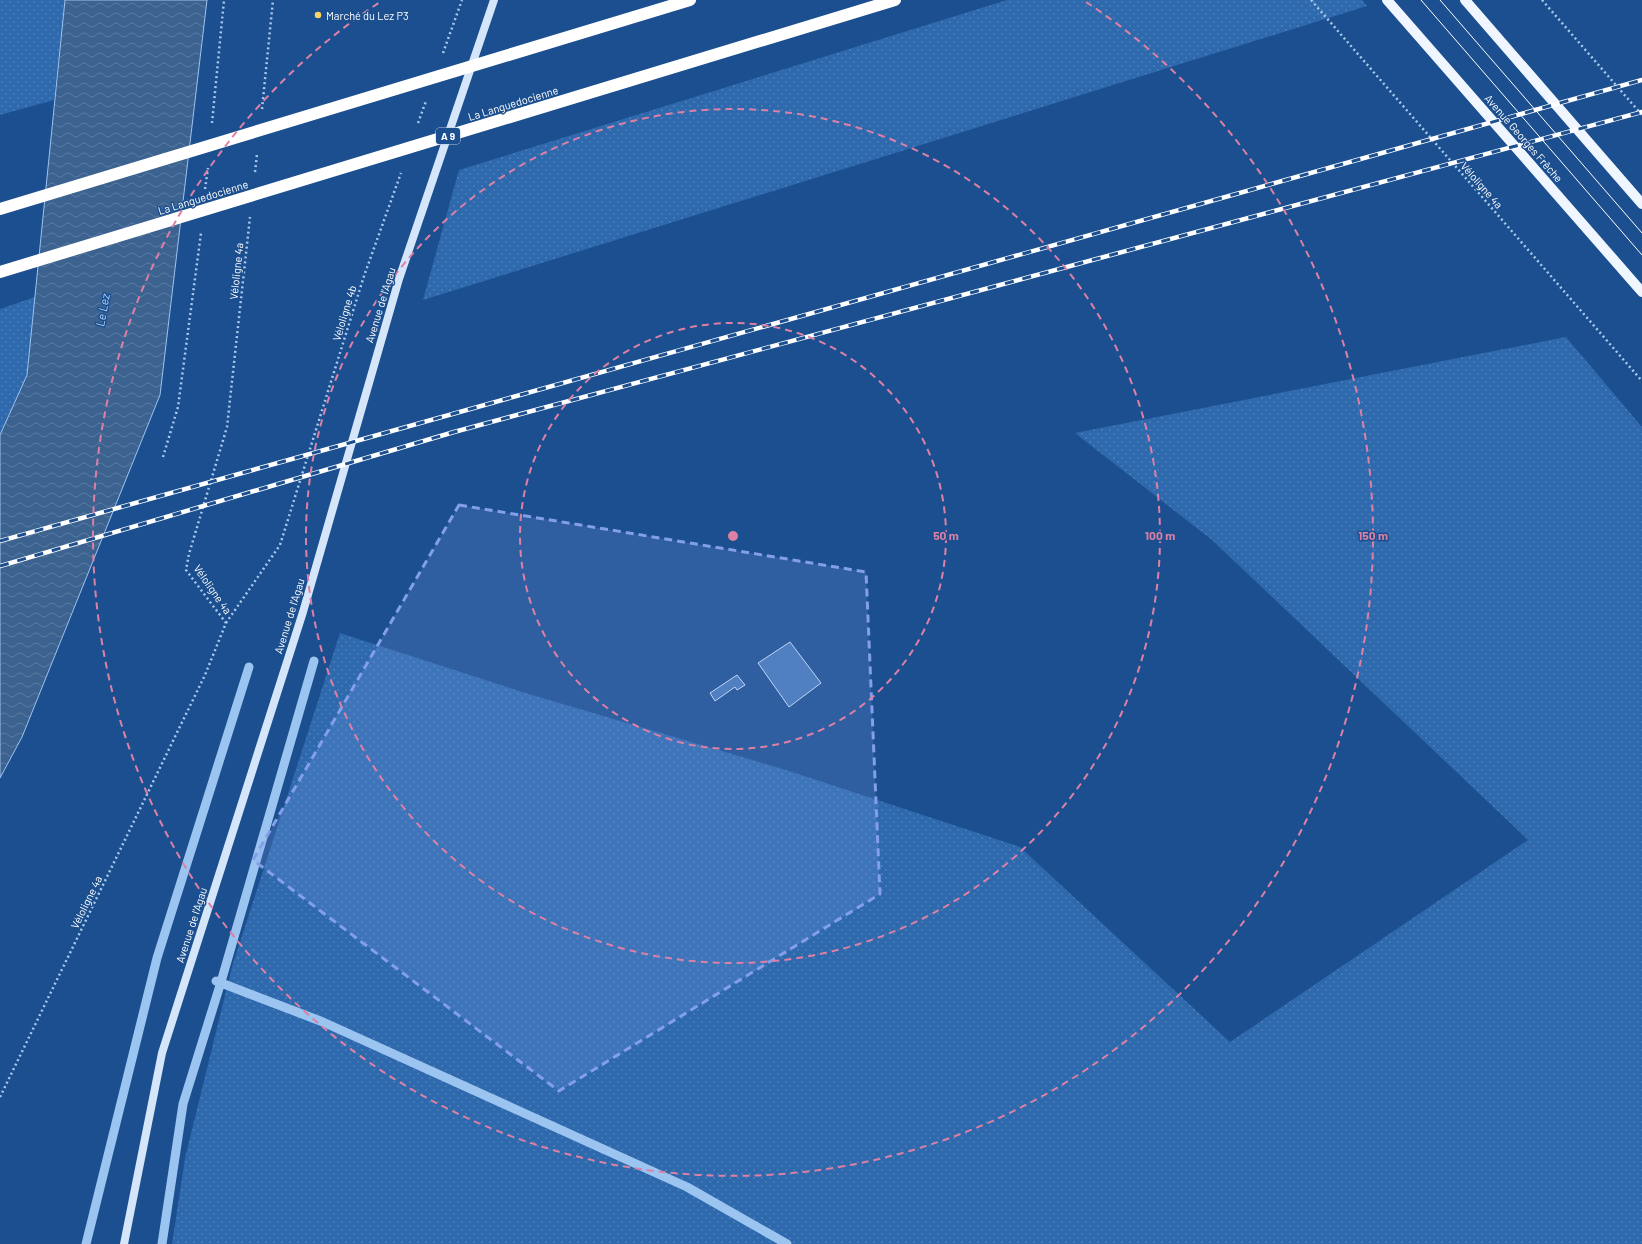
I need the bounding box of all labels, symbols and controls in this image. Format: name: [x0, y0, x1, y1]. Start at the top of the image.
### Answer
place label: Marché du Lez P3: [326, 9, 409, 22]
marker: Marché du Lez P3: [313, 10, 323, 20]
street label: La Languedocienne: [466, 83, 560, 123]
street label: Avenue Georges Frêche: [1482, 91, 1566, 185]
road number: A 9: [436, 128, 460, 144]
street label: Véloligne 4a: [1458, 159, 1506, 211]
street label: La Languedocienne: [156, 177, 250, 217]
street label: Véloligne 4a: [227, 242, 245, 300]
street label: Avenue de l'Agau: [362, 266, 398, 344]
street label: Véloligne 4b: [329, 284, 359, 342]
water label: Le Lez: [92, 292, 112, 328]
text: 50 m: [933, 528, 959, 542]
text: 100 m: [1145, 528, 1175, 542]
text: 150 m: [1358, 528, 1388, 542]
centre of rings: [726, 529, 740, 543]
street label: Véloligne 4a: [191, 562, 235, 616]
street label: Avenue de l'Agau: [271, 577, 307, 655]
street label: Véloligne 4a: [68, 873, 104, 931]
street label: Avenue de l'Agau: [173, 886, 209, 964]

